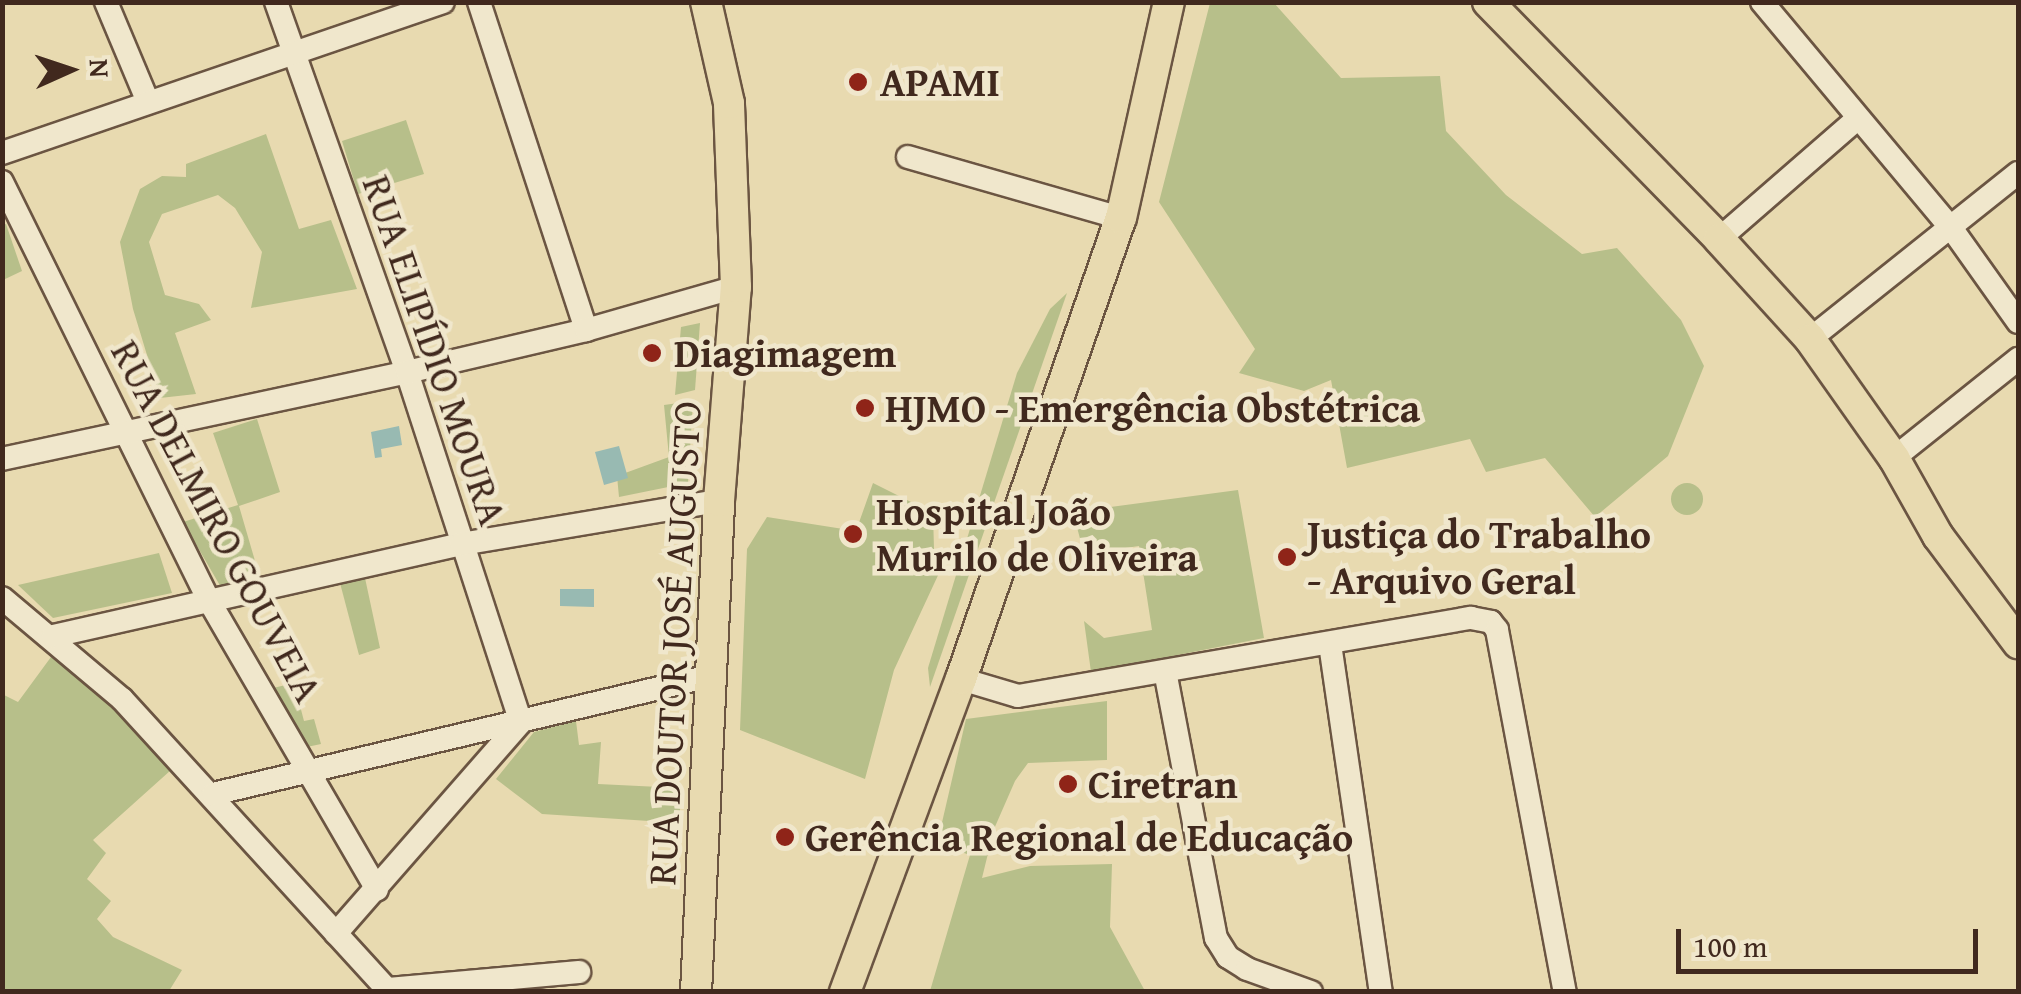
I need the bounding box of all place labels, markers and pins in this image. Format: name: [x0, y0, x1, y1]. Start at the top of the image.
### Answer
place label: APAMI: [880, 58, 1000, 106]
marker: APAMI: [845, 69, 871, 95]
place label: Diagimagem: [674, 329, 896, 377]
marker: Diagimagem: [639, 340, 665, 366]
place label: HJMO - Emergência Obstétrica: [885, 384, 1420, 432]
marker: HJMO - Emergência Obstétrica: [854, 397, 876, 419]
place label: Hospital João Murilo de Oliveira: [876, 487, 1198, 581]
place label: Justiça do Trabalho - Arquivo Geral: [1307, 510, 1651, 604]
marker: Hospital João Murilo de Oliveira: [840, 521, 866, 547]
marker: Justiça do Trabalho - Arquivo Geral: [1276, 546, 1298, 568]
place label: Ciretran: [1088, 760, 1238, 808]
marker: Ciretran: [1057, 773, 1079, 795]
place label: Gerência Regional de Educação: [805, 813, 1353, 861]
marker: Gerência Regional de Educação: [774, 826, 796, 848]

